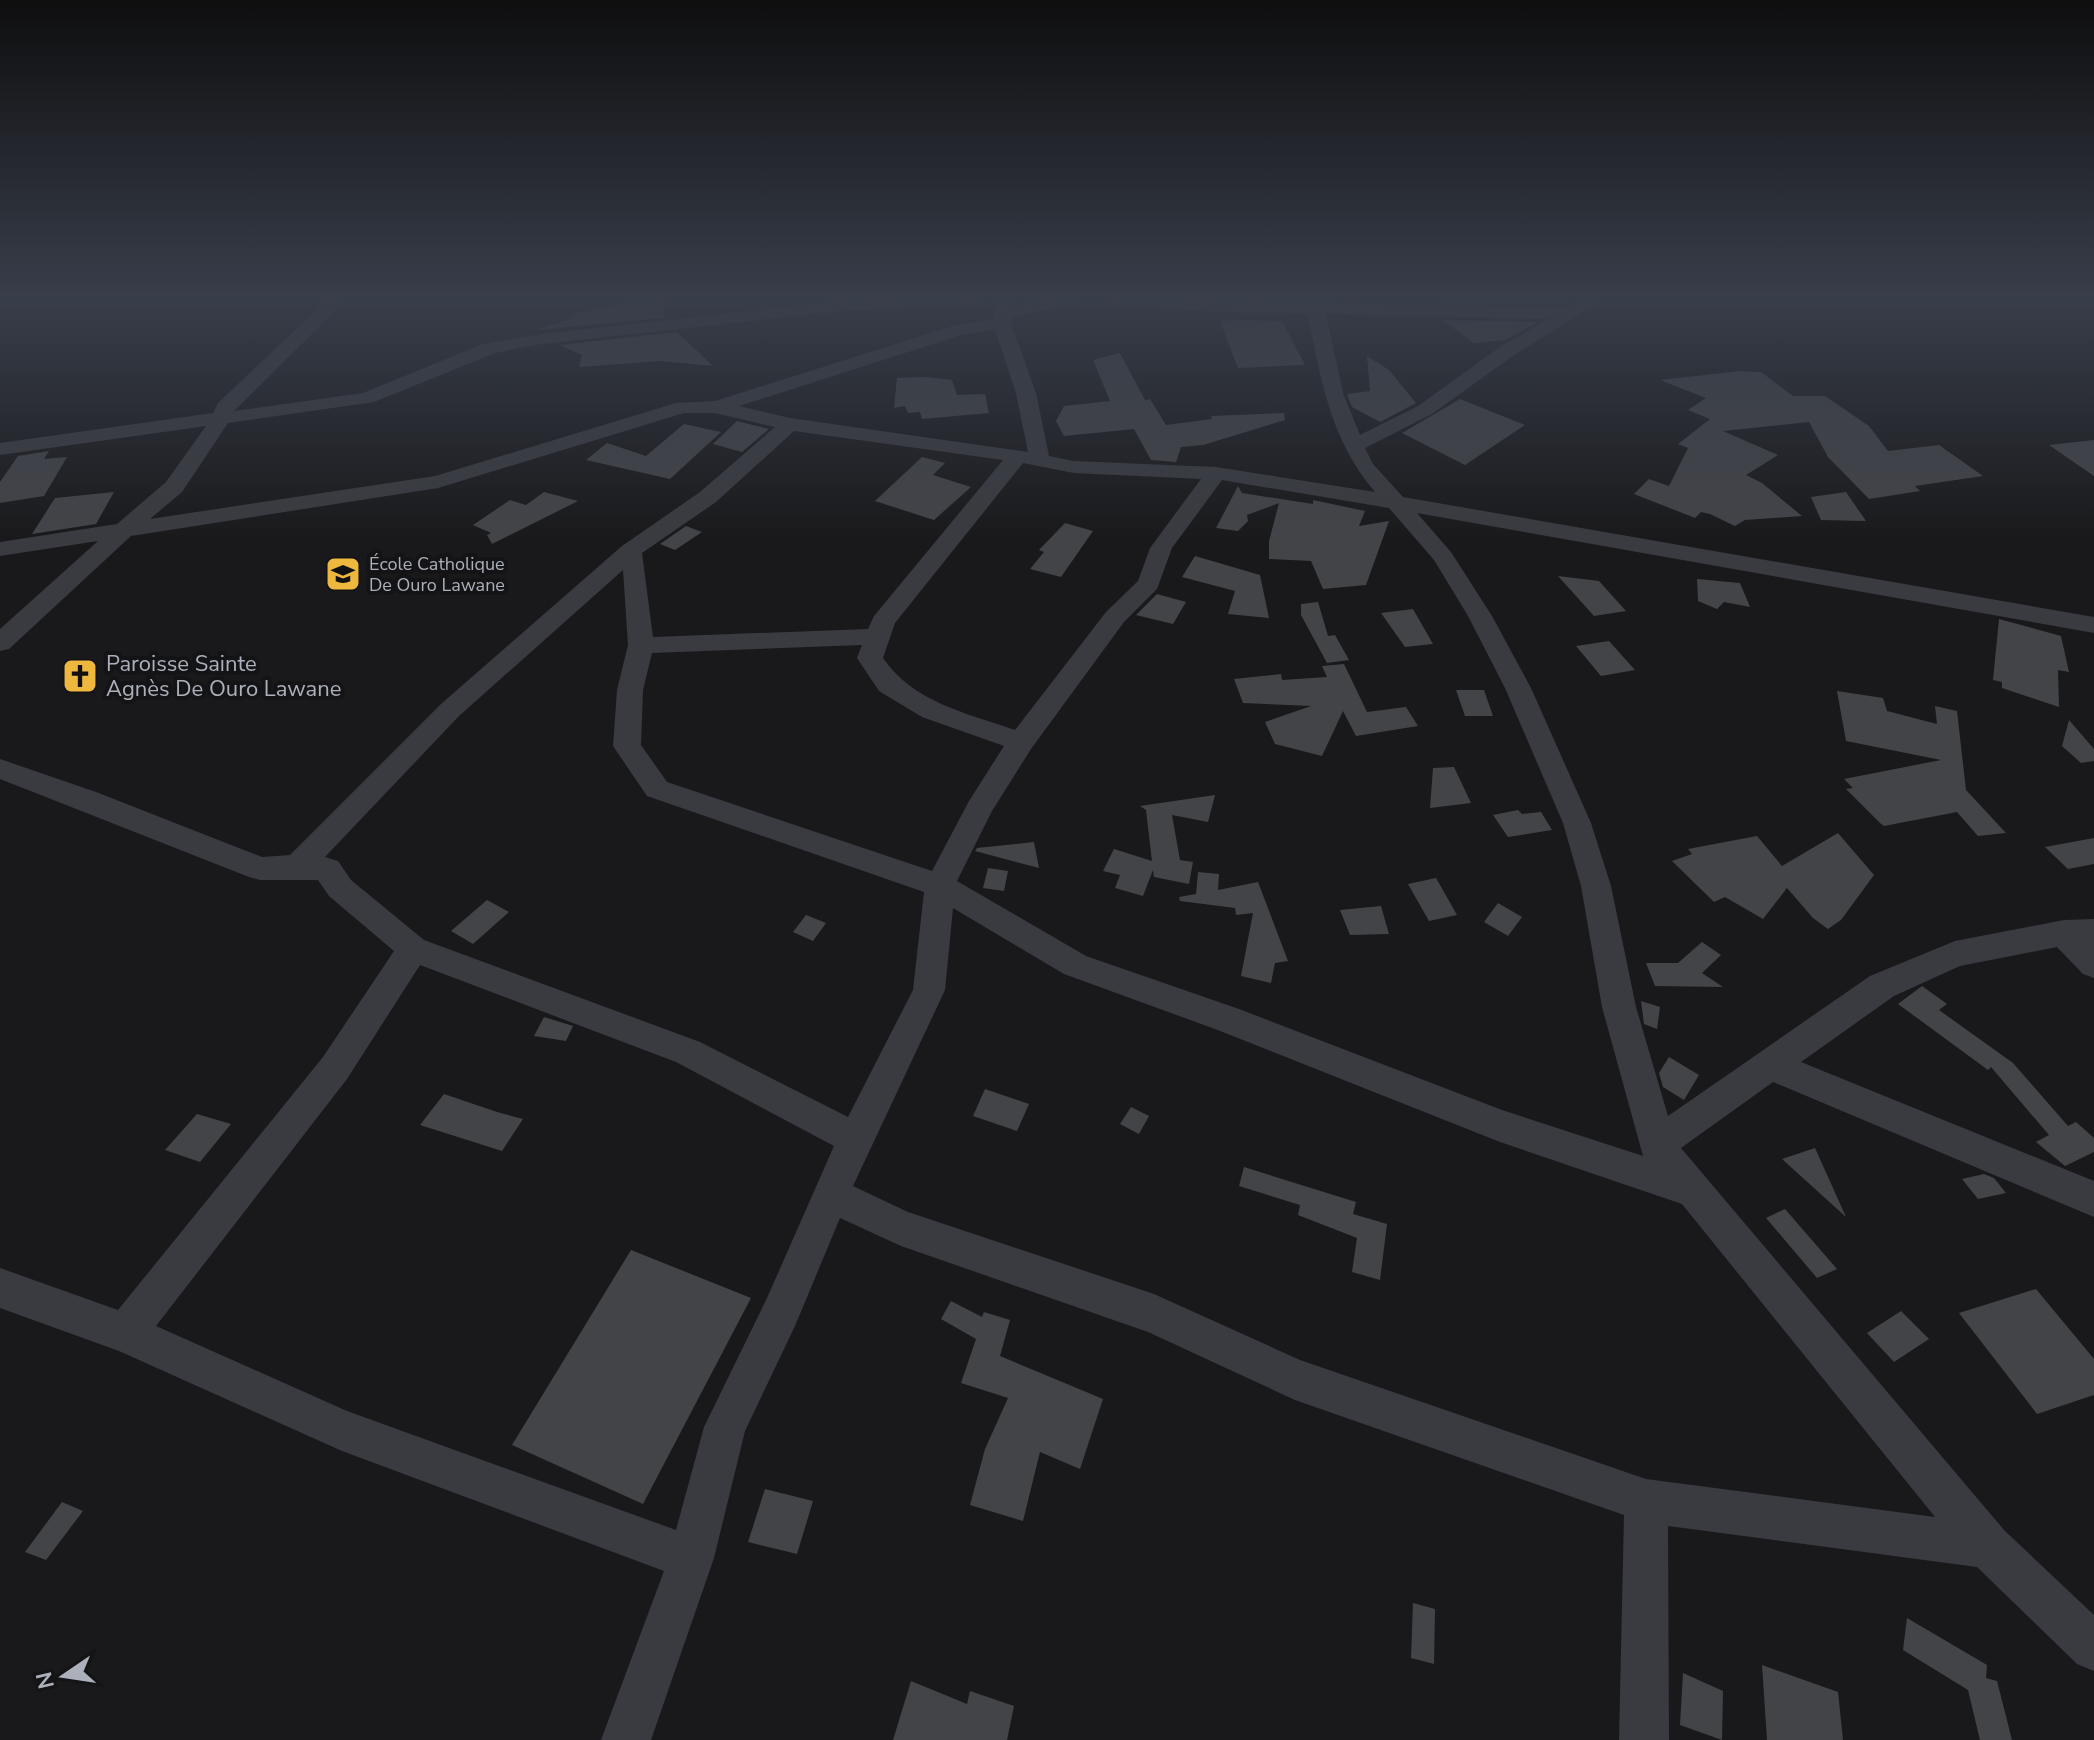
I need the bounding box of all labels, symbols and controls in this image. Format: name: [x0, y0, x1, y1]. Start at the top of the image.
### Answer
place label: École Catholique De Ouro Lawane: [369, 552, 505, 597]
school or university icon: École Catholique De Ouro Lawane: [324, 555, 362, 593]
place label: Paroisse Sainte Agnès De Ouro Lawane: [106, 649, 341, 704]
church icon: Paroisse Sainte Agnès De Ouro Lawane: [61, 657, 99, 695]
north arrow: [24, 1636, 104, 1716]
text: N: [29, 1669, 62, 1692]

